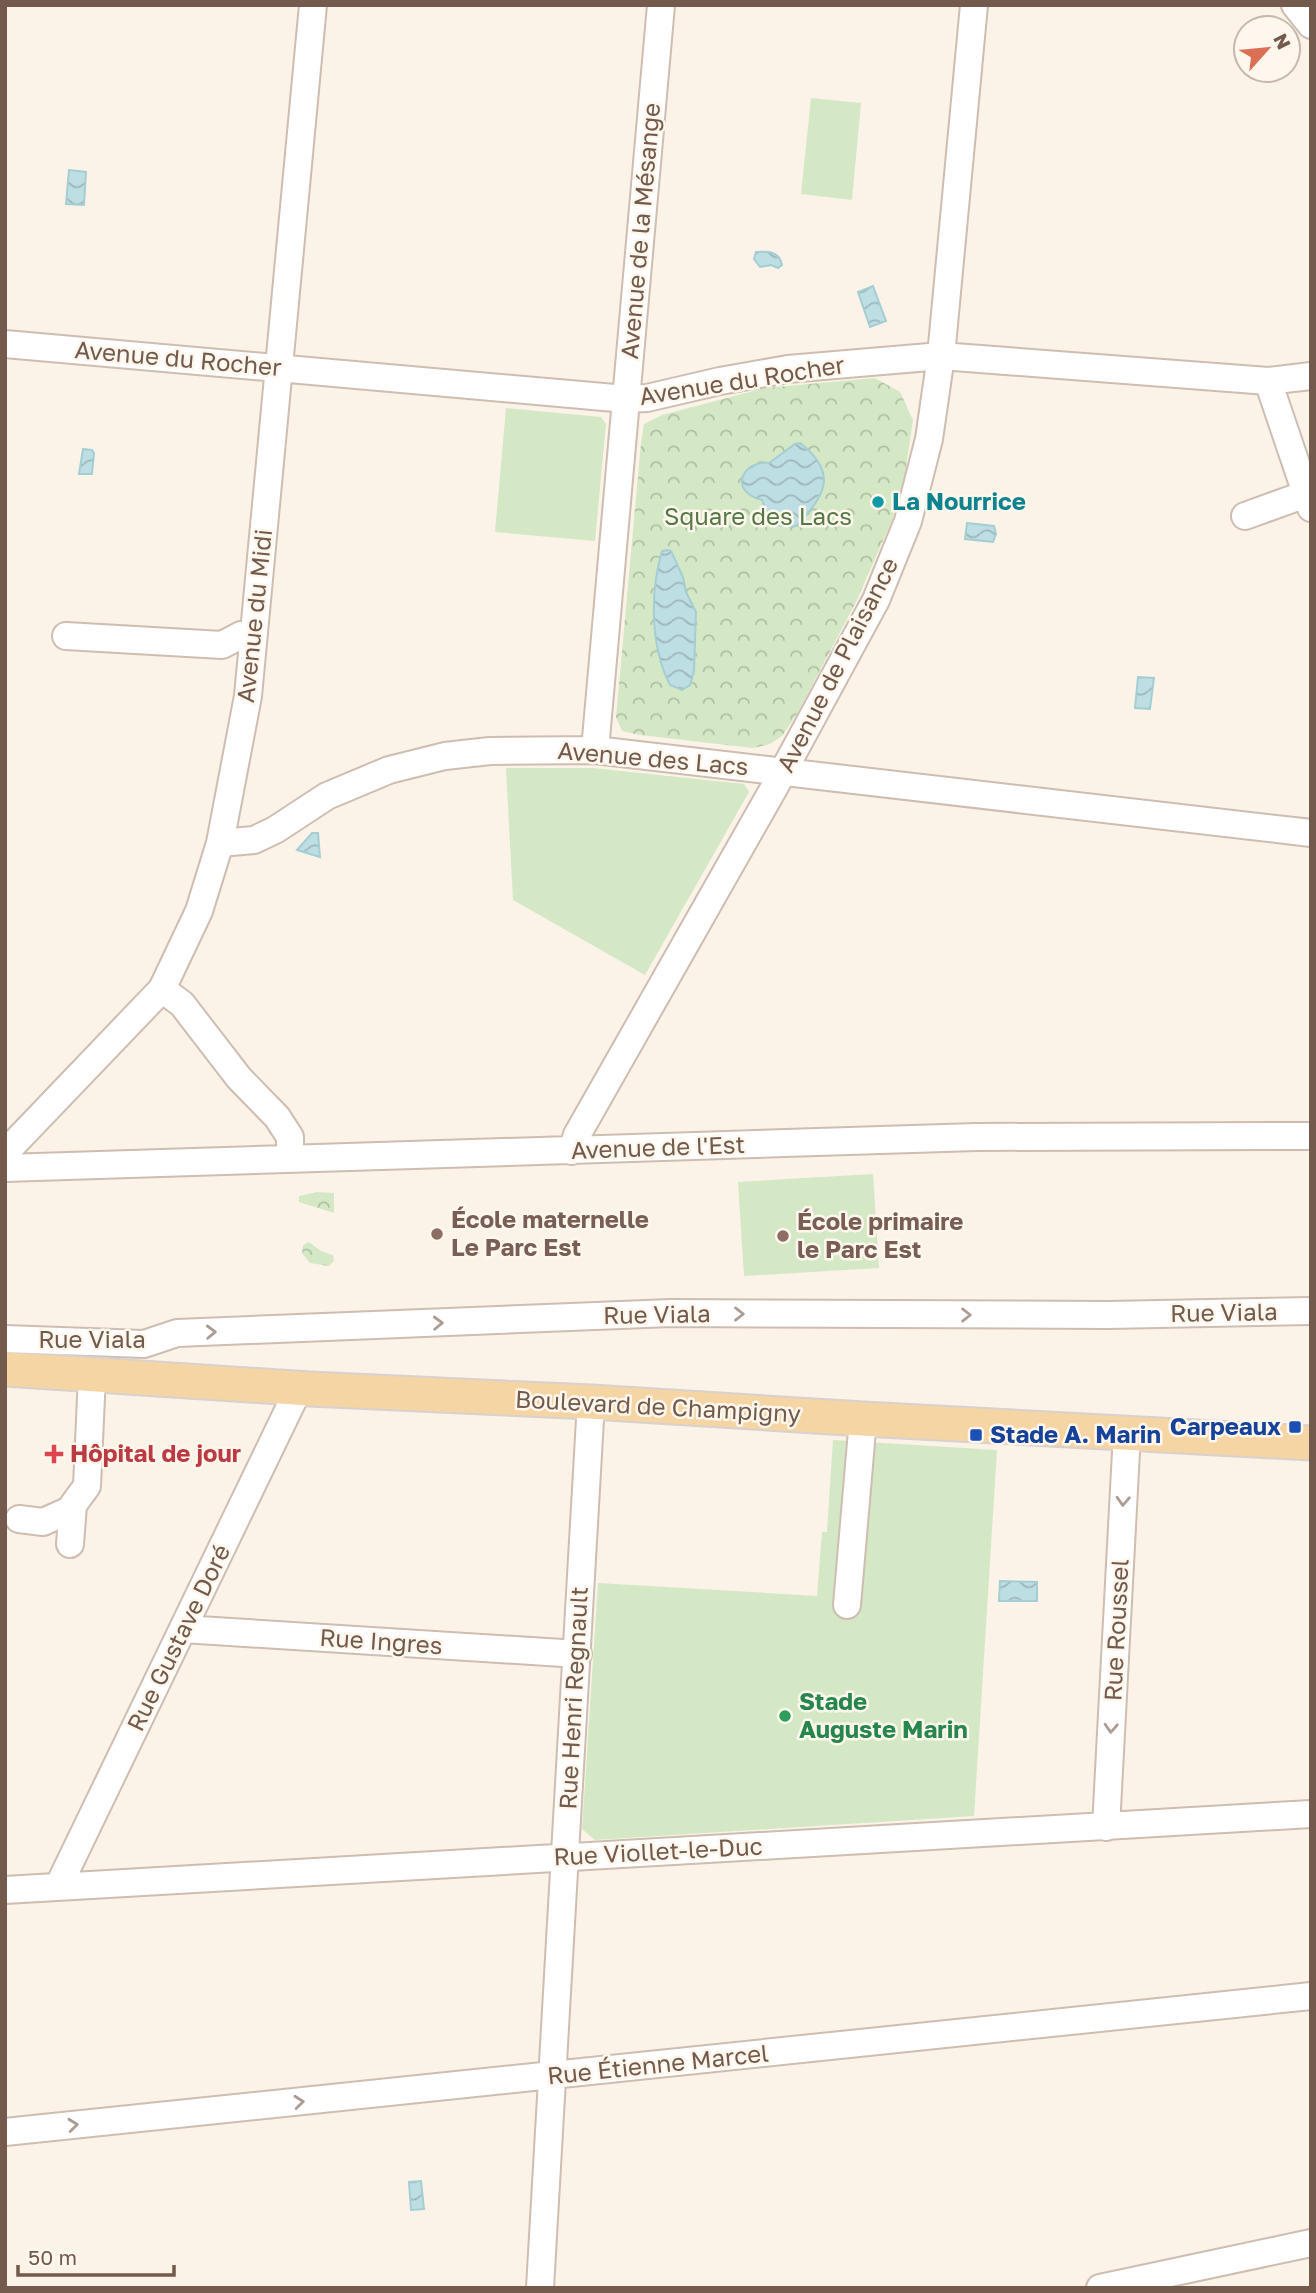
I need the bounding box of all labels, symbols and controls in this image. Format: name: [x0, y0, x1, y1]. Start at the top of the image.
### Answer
north arrow: [1232, 14, 1302, 84]
text: N: [1269, 29, 1296, 53]
street label: Avenue de la Mésange: [614, 102, 665, 360]
street label: Avenue du Rocher: [73, 334, 283, 381]
street label: Avenue du Rocher: [637, 349, 847, 410]
place label: La Nourrice: [892, 486, 1026, 515]
marker: La Nourrice: [870, 494, 886, 510]
park label: Square des Lacs: [664, 501, 852, 530]
street label: Avenue du Midi: [230, 528, 277, 704]
street label: Avenue de Plaisance: [770, 552, 903, 776]
street label: Avenue des Lacs: [557, 735, 750, 780]
street label: Avenue de l'Est: [570, 1129, 746, 1164]
place label: École maternelle Le Parc Est: [451, 1204, 649, 1261]
place label: École primaire le Parc Est: [797, 1206, 964, 1263]
marker: École maternelle Le Parc Est: [429, 1226, 445, 1242]
marker: École primaire le Parc Est: [775, 1228, 791, 1244]
street label: Rue Viala: [1170, 1296, 1278, 1327]
street label: Rue Viala: [603, 1298, 711, 1329]
one-way arrow: [734, 1306, 745, 1322]
one-way arrow: [962, 1307, 972, 1323]
one-way arrow: [433, 1315, 444, 1330]
street label: Rue Viala: [38, 1324, 146, 1353]
one-way arrow: [206, 1324, 217, 1339]
street label: Boulevard de Champigny: [514, 1384, 802, 1427]
place label: Carpeaux: [1170, 1411, 1281, 1440]
place label: Stade A. Marin: [990, 1419, 1161, 1448]
marker: Carpeaux: [1287, 1419, 1303, 1435]
marker: Stade A. Marin: [968, 1427, 984, 1443]
place label: Hôpital de jour: [70, 1438, 241, 1467]
marker: Hôpital de jour: [44, 1444, 64, 1464]
one-way arrow: [1116, 1495, 1131, 1506]
street label: Rue Gustave Doré: [120, 1539, 235, 1735]
street label: Rue Roussel: [1097, 1558, 1134, 1702]
street label: Rue Henri Regnault: [552, 1586, 593, 1810]
street label: Rue Ingres: [319, 1622, 444, 1659]
place label: Stade Auguste Marin: [799, 1686, 968, 1743]
marker: Stade Auguste Marin: [777, 1708, 793, 1724]
one-way arrow: [1104, 1723, 1119, 1734]
street label: Rue Viollet-le-Duc: [553, 1831, 763, 1870]
street label: Rue Étienne Marcel: [546, 2037, 770, 2090]
one-way arrow: [294, 2095, 305, 2110]
one-way arrow: [68, 2118, 79, 2133]
scale bar: [18, 2234, 173, 2278]
text: 50 m: [28, 2244, 77, 2270]

